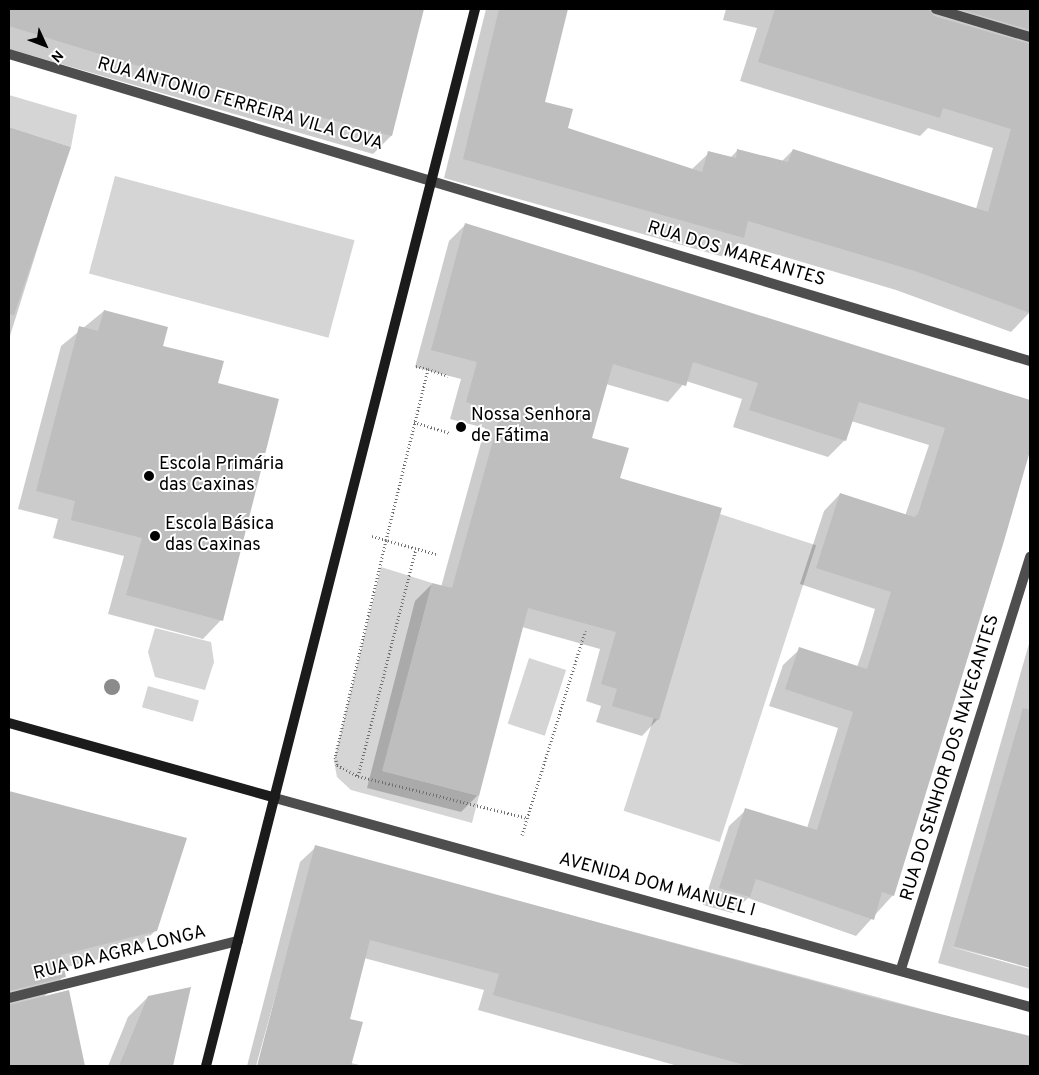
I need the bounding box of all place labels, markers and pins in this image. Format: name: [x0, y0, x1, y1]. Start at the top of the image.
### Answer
place label: Nossa Senhora de Fátima: [471, 406, 591, 448]
marker: Nossa Senhora de Fátima: [455, 421, 467, 433]
place label: Escola Primária das Caxinas: [159, 455, 284, 498]
marker: Escola Primária das Caxinas: [143, 470, 155, 482]
place label: Escola Básica das Caxinas: [165, 515, 274, 558]
marker: Escola Básica das Caxinas: [149, 530, 161, 542]

